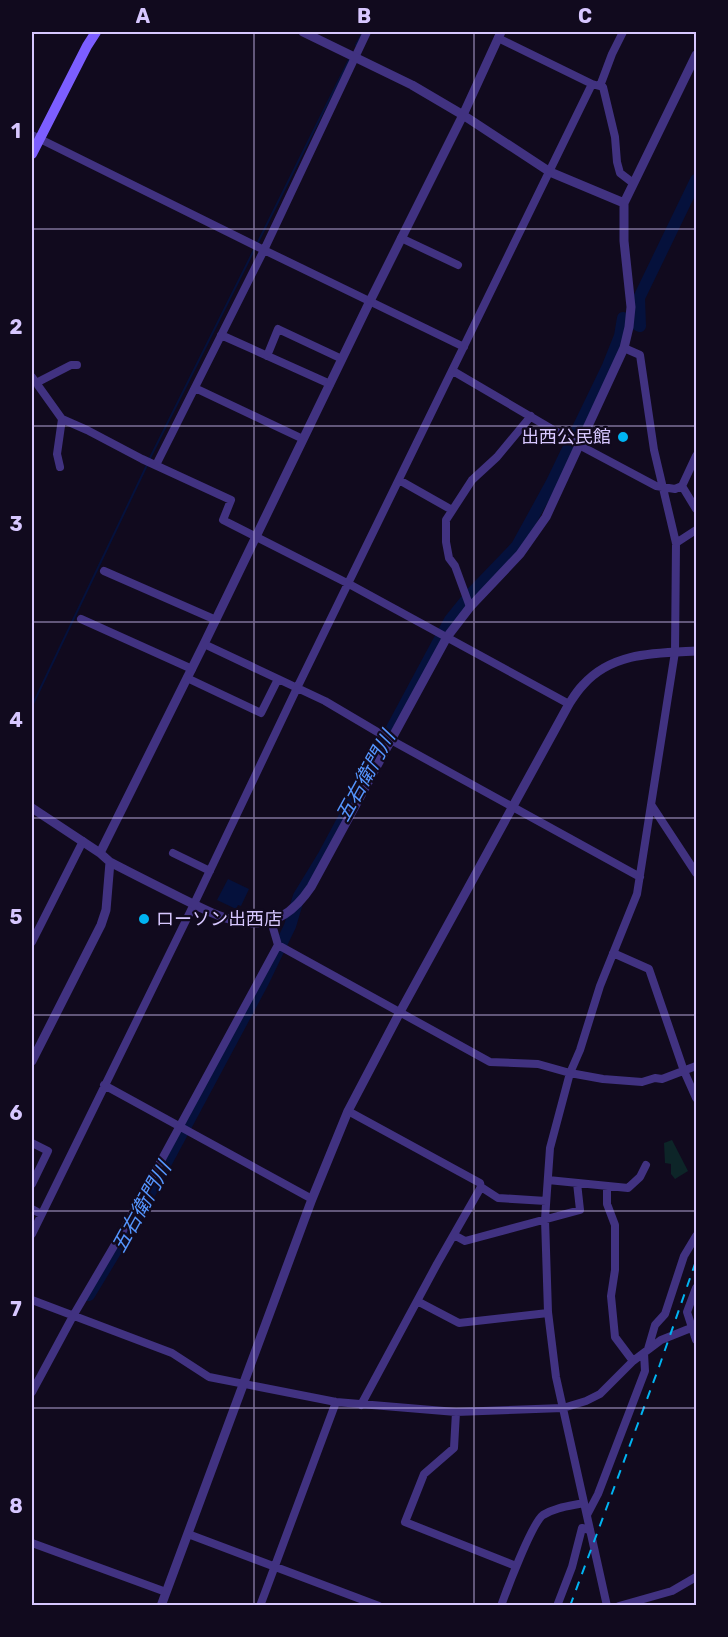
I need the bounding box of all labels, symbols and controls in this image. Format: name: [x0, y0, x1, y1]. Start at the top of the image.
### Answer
text: A: [136, 4, 151, 28]
text: B: [357, 4, 371, 28]
text: C: [578, 4, 592, 28]
text: 1: [11, 119, 21, 143]
text: 2: [10, 315, 23, 339]
place label: 出西公民館: [521, 426, 611, 448]
marker: 出西公民館: [616, 430, 630, 444]
text: 3: [9, 512, 23, 536]
text: 4: [9, 708, 23, 732]
water label: 五右衛門川: [330, 725, 401, 826]
text: 5: [10, 905, 23, 929]
place label: ローソン出西店: [156, 908, 282, 930]
marker: ローソン出西店: [137, 912, 151, 926]
text: 6: [9, 1101, 23, 1125]
water label: 五右衛門川: [106, 1156, 177, 1257]
text: 7: [10, 1297, 22, 1321]
text: 8: [9, 1494, 23, 1518]

